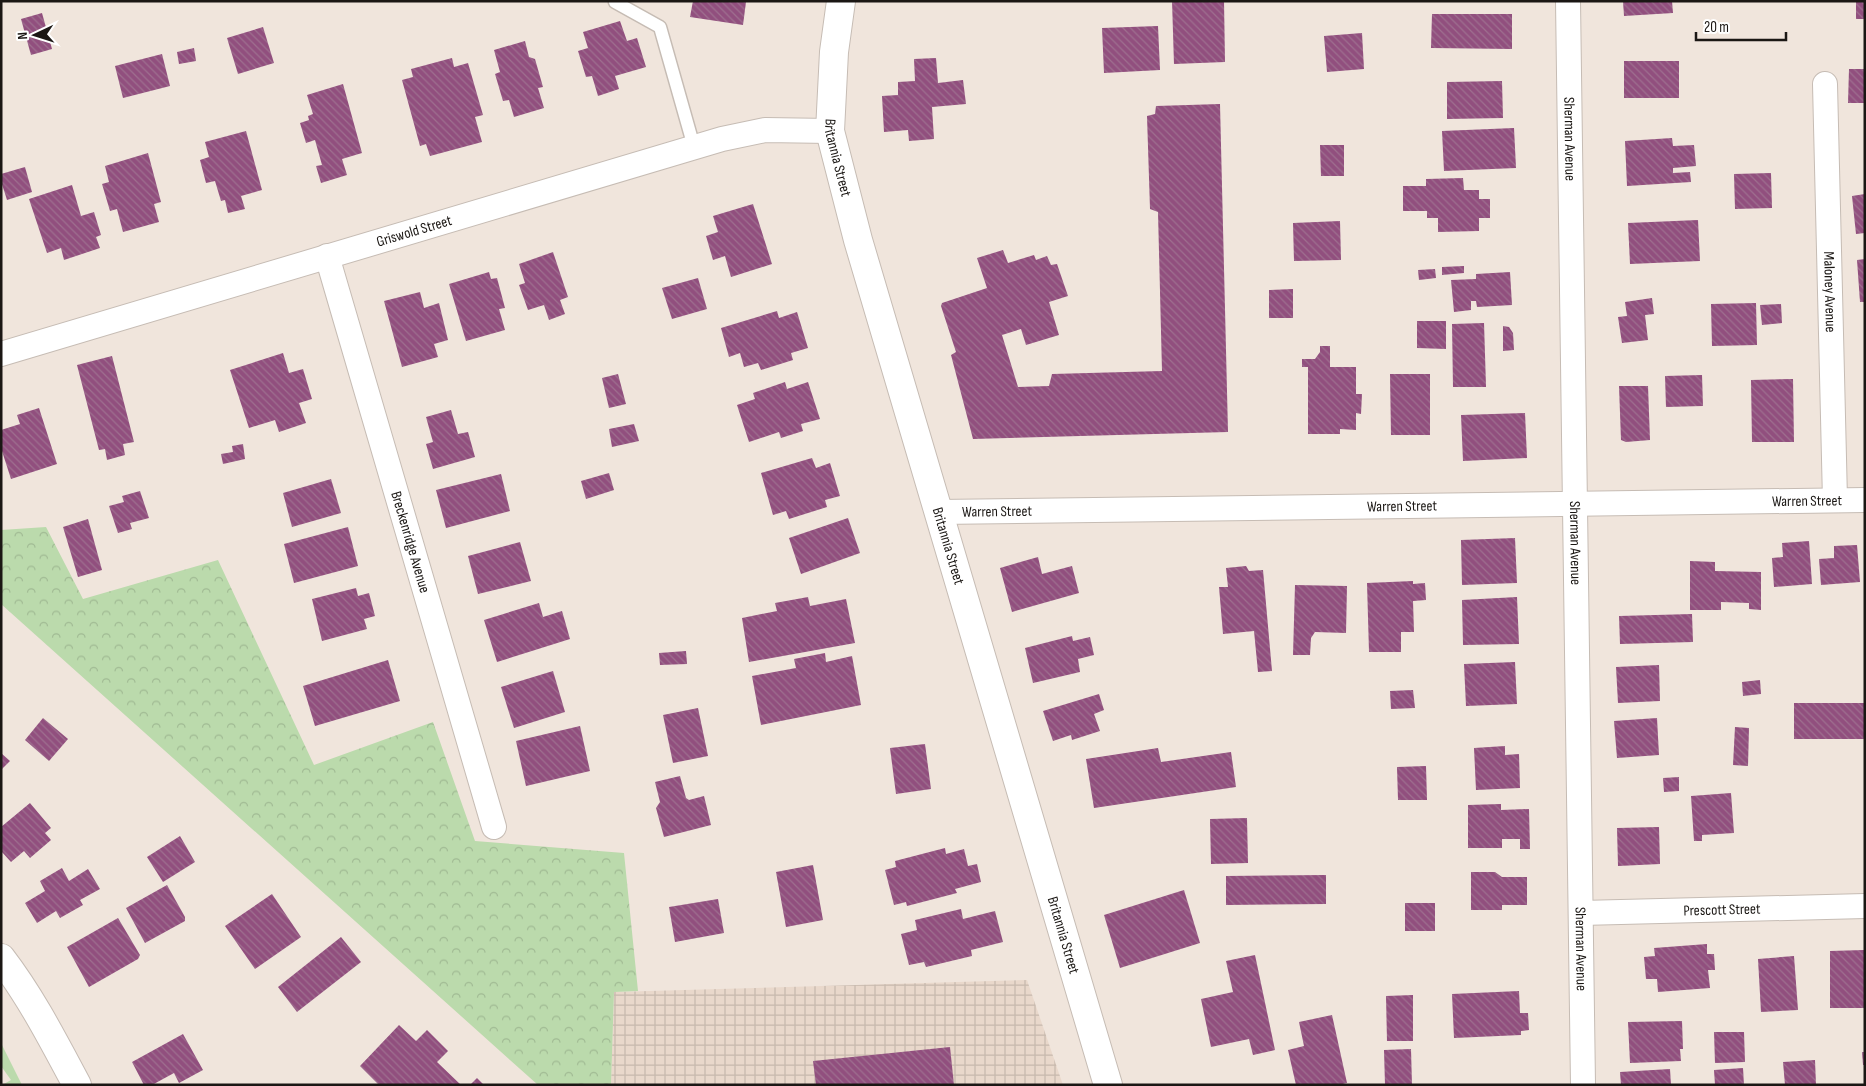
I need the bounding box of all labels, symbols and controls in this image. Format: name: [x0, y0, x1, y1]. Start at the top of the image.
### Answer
north arrow: [10, 10, 60, 60]
scale bar: [1696, 10, 1786, 42]
text: 20 m: [1704, 18, 1729, 37]
text: N: [14, 32, 31, 40]
street label: Sherman Avenue: [1560, 97, 1580, 181]
street label: Britannia Street: [820, 118, 856, 199]
street label: Griswold Street: [374, 211, 454, 251]
street label: Maloney Avenue: [1820, 251, 1840, 333]
street label: Breckenridge Avenue: [387, 489, 435, 595]
street label: Warren Street: [1772, 491, 1843, 511]
street label: Warren Street: [1367, 496, 1438, 516]
street label: Warren Street: [962, 501, 1033, 521]
street label: Sherman Avenue: [1565, 501, 1586, 585]
street label: Britannia Street: [928, 505, 969, 587]
street label: Britannia Street: [1043, 894, 1084, 976]
street label: Prescott Street: [1683, 899, 1761, 920]
street label: Sherman Avenue: [1571, 907, 1591, 991]

